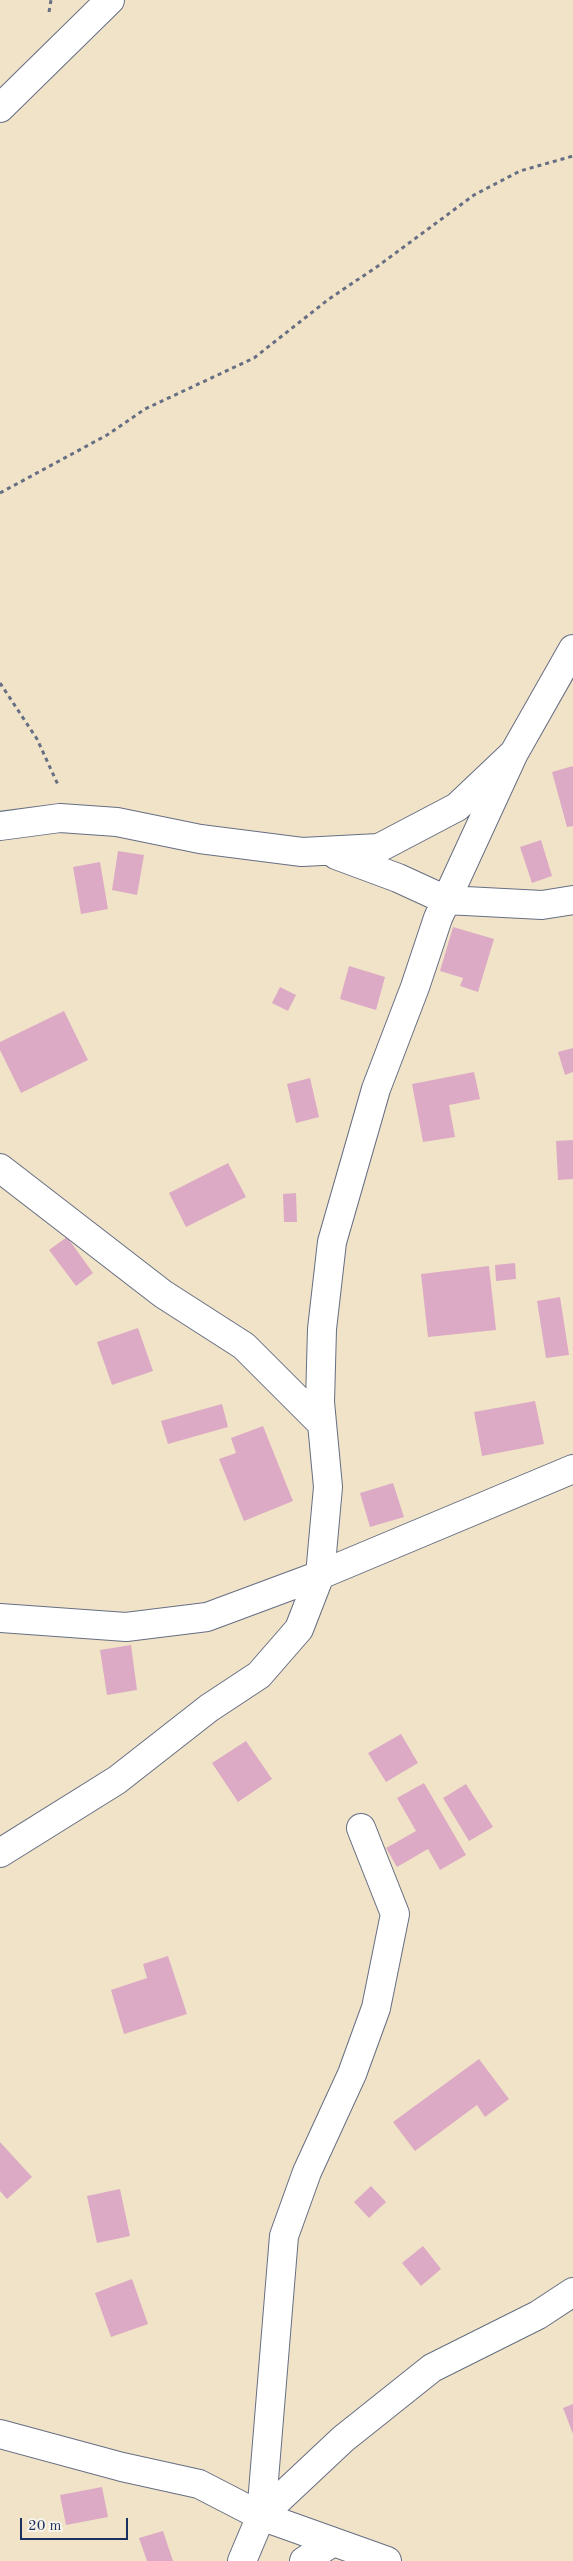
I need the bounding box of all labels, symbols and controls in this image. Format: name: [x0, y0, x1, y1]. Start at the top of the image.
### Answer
scale bar: [22, 2508, 130, 2540]
text: 20 m: [28, 2519, 62, 2534]

